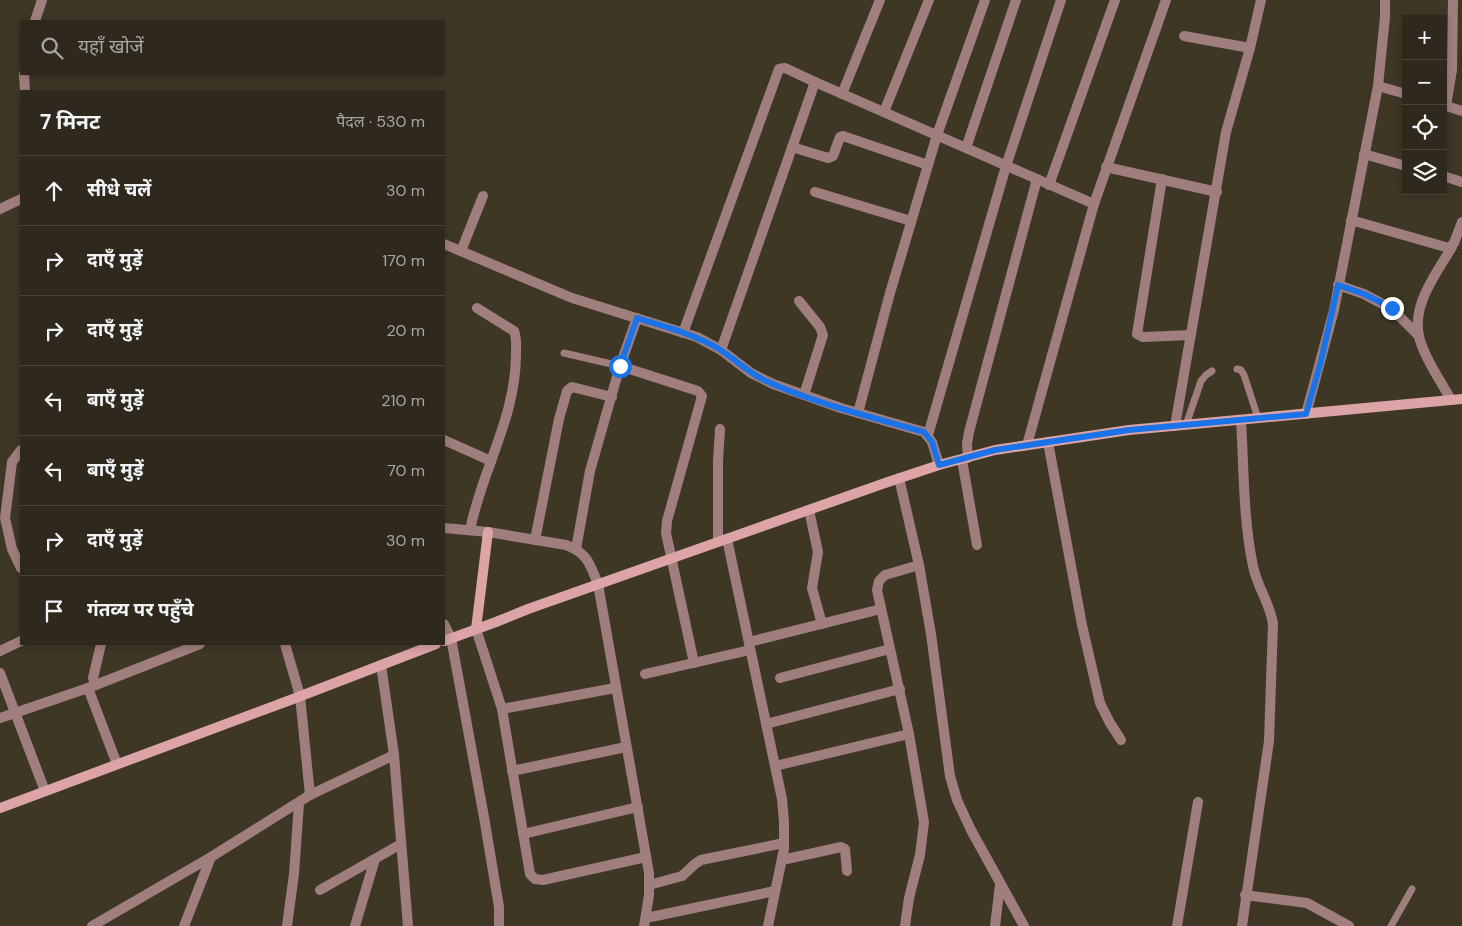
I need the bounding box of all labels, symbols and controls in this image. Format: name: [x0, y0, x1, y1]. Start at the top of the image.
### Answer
map controls: [1402, 15, 1447, 195]
button: +: [1402, 15, 1447, 60]
search box: [20, 20, 445, 75]
icon: search: [38, 34, 66, 62]
text: यहाँ खोजें: [78, 34, 144, 59]
button: −: [1402, 60, 1447, 105]
button: locate: [1402, 105, 1447, 150]
text: 7 मिनट: [40, 108, 100, 136]
text: पैदल · 530 m: [336, 111, 425, 132]
button: layers: [1402, 150, 1447, 195]
icon: ahead: [40, 177, 68, 205]
text: सीधे चलें: [87, 177, 151, 202]
text: 30 m: [386, 180, 425, 201]
icon: right: [40, 247, 68, 275]
text: दाएँ मुड़ें: [87, 247, 142, 272]
text: 170 m: [382, 250, 425, 271]
route end: [1381, 297, 1404, 320]
icon: right: [40, 317, 68, 345]
text: दाएँ मुड़ें: [87, 317, 142, 342]
text: 20 m: [386, 320, 425, 341]
route start: [609, 355, 632, 378]
icon: left: [40, 387, 68, 415]
text: बाएँ मुड़ें: [87, 387, 144, 412]
text: 210 m: [381, 390, 425, 411]
icon: left: [40, 457, 68, 485]
text: बाएँ मुड़ें: [87, 457, 144, 482]
text: 70 m: [387, 460, 425, 481]
icon: right: [40, 527, 68, 555]
text: दाएँ मुड़ें: [87, 527, 142, 552]
text: 30 m: [386, 530, 425, 551]
icon: arrive: [40, 597, 68, 625]
text: गंतव्य पर पहुँचे: [87, 597, 194, 622]

